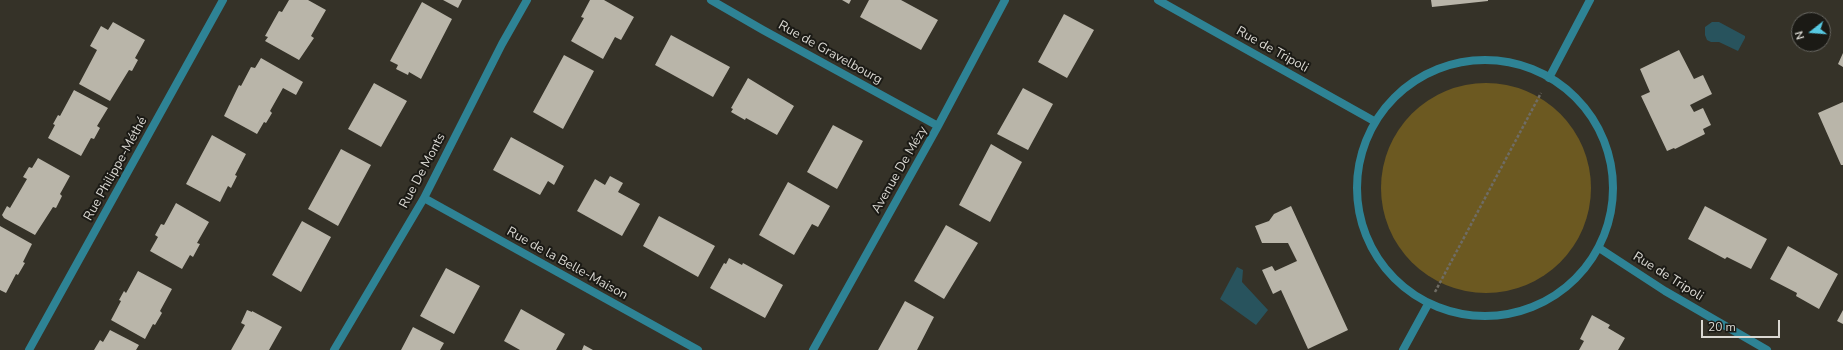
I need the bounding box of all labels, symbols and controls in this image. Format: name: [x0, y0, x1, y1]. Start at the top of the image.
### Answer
north arrow: [1791, 12, 1831, 52]
street label: Rue de Gravelbourg: [775, 18, 885, 88]
street label: Rue de Tripoli: [1233, 24, 1311, 76]
text: N: [1792, 29, 1808, 41]
street label: Rue Philippe-Méthé: [81, 114, 151, 224]
street label: Avenue De Mézy: [869, 124, 931, 216]
street label: Rue De Monts: [397, 131, 449, 211]
street label: Rue de la Belle-Maison: [504, 224, 630, 304]
street label: Rue de Tripoli: [1630, 249, 1706, 305]
scale bar: [1703, 312, 1782, 338]
text: 20 m: [1708, 319, 1736, 335]

